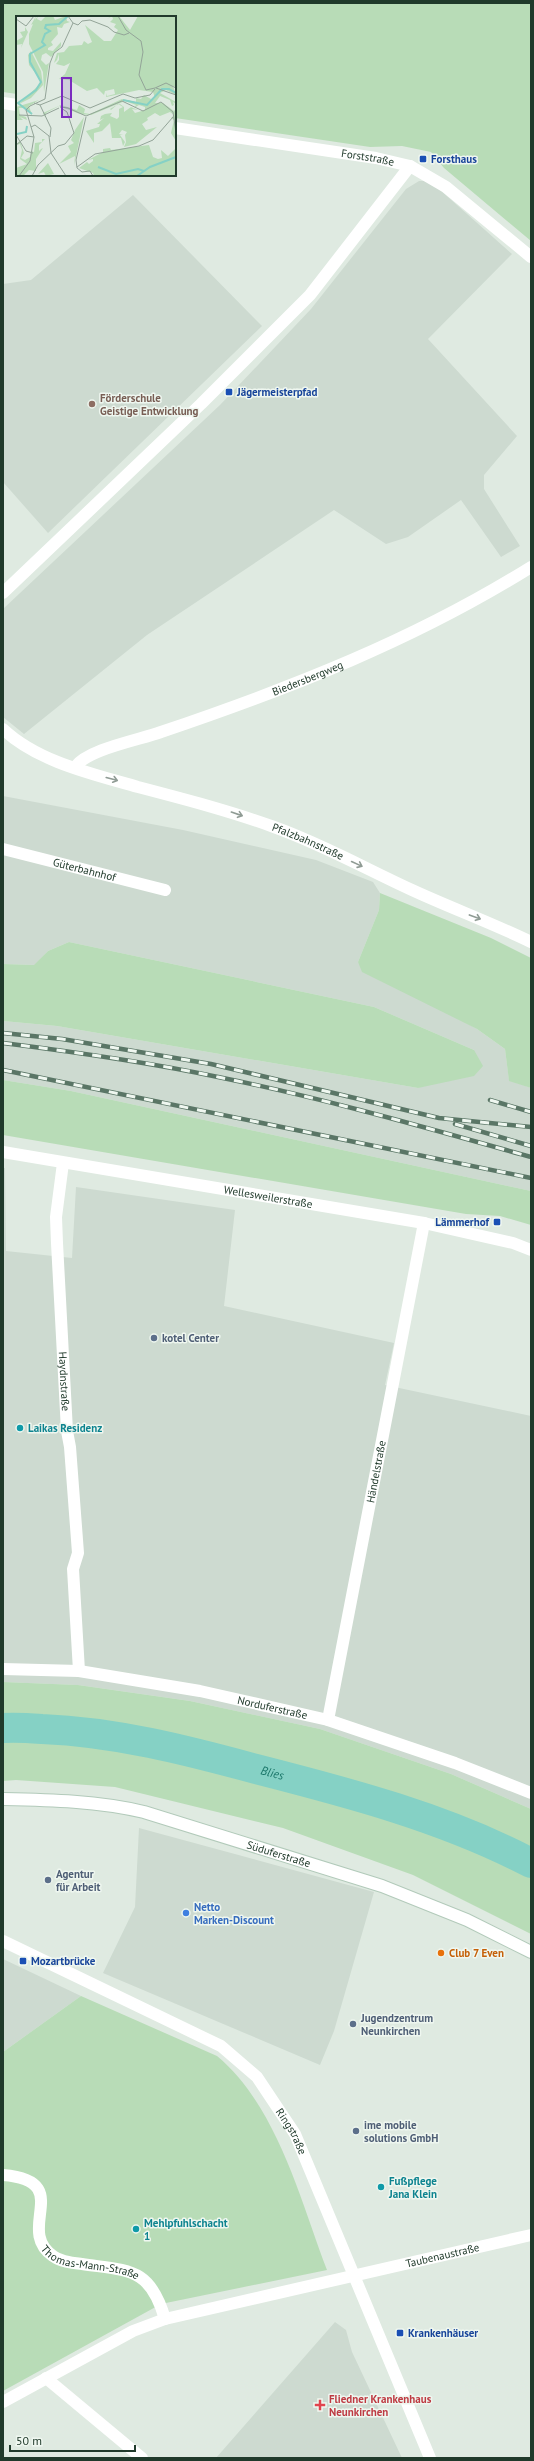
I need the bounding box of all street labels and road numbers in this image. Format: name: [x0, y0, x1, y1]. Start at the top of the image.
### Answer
street label: Forststraße: [340, 146, 396, 169]
street label: Biedersbergweg: [270, 658, 345, 699]
street label: Pfalzbahnstraße: [270, 820, 346, 863]
street label: Güterbahnhof: [51, 855, 118, 884]
street label: Wellesweilerstraße: [223, 1182, 314, 1211]
street label: Haydnstraße: [56, 1351, 73, 1412]
street label: Händelstraße: [363, 1439, 389, 1504]
street label: Norduferstraße: [236, 1693, 309, 1722]
street label: Süduferstraße: [245, 1837, 313, 1871]
street label: Ringstraße: [273, 2106, 310, 2157]
street label: Taubenaustraße: [404, 2240, 481, 2271]
street label: Thomas-Mann-Straße: [38, 2242, 142, 2283]

